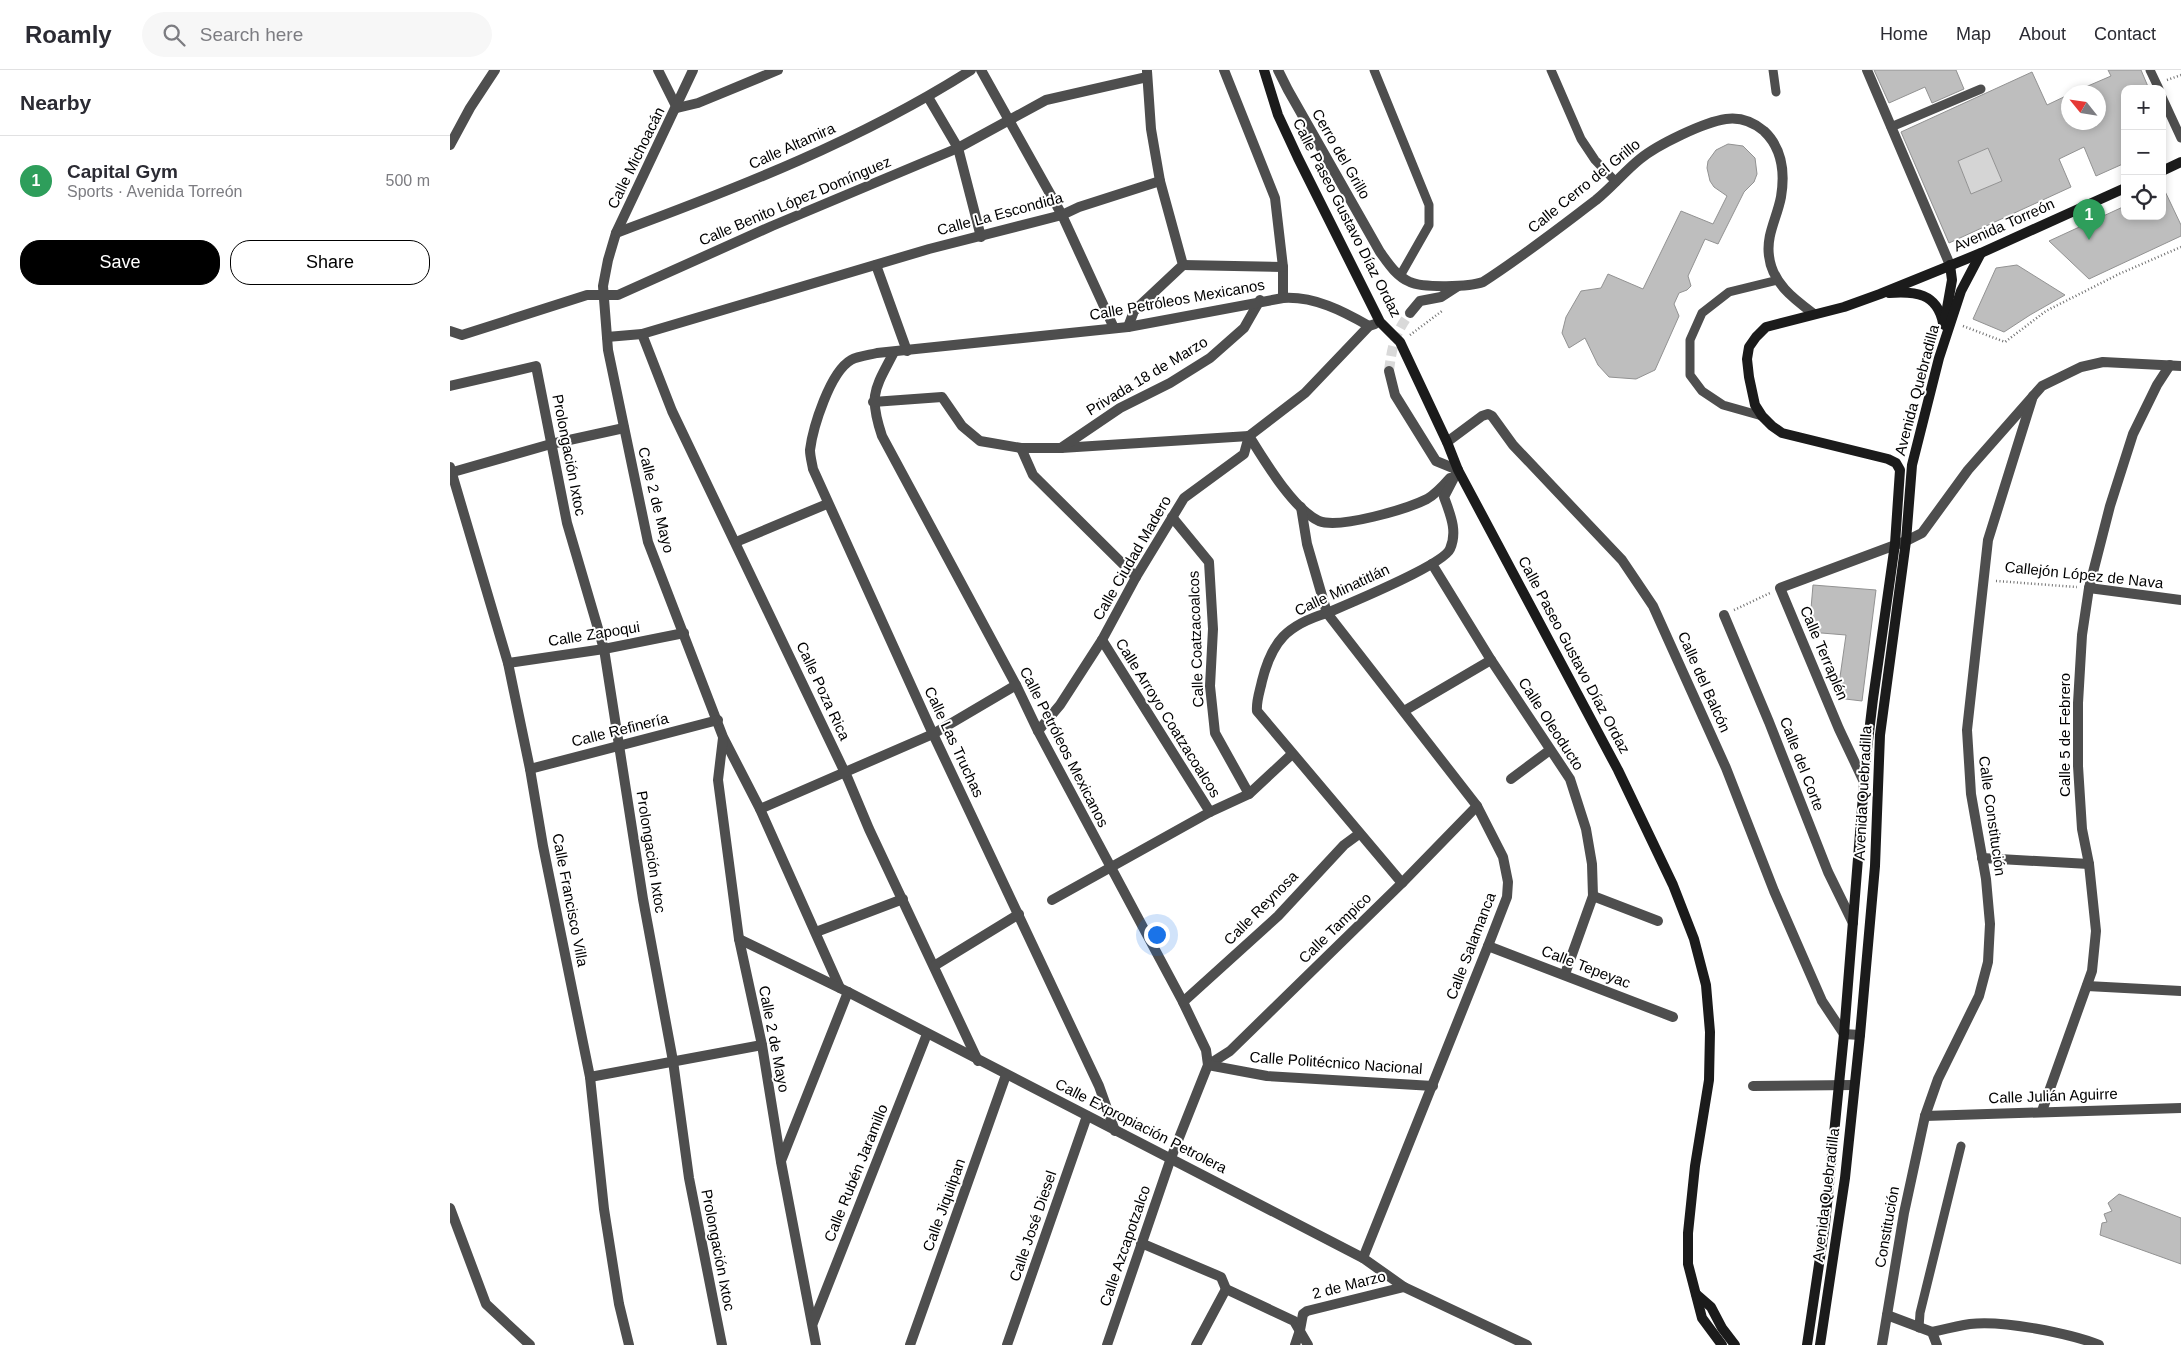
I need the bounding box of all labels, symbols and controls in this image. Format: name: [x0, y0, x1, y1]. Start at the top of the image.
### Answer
search box: [142, 12, 492, 57]
text: Roamly: [25, 21, 112, 48]
icon: search: [160, 21, 188, 49]
text: Search here: [200, 24, 303, 45]
text: Home: [1880, 24, 1928, 44]
text: Map: [1956, 24, 1991, 44]
text: About: [2019, 24, 2066, 44]
text: Contact: [2094, 24, 2156, 44]
north arrow: [2061, 85, 2106, 130]
map controls: [2121, 85, 2166, 220]
button: +: [2121, 85, 2166, 130]
text: Nearby: [20, 91, 91, 114]
street label: Calle Michoacán: [604, 104, 667, 211]
street label: Cerro del Grillo: [1309, 106, 1374, 202]
street label: Calle Paseo Gustavo Díaz Ordaz: [1290, 115, 1405, 320]
street label: Calle Altamira: [746, 119, 838, 172]
button: −: [2121, 130, 2166, 175]
street label: Calle Cerro del Grillo: [1524, 135, 1643, 236]
street label: Calle Benito López Domínguez: [696, 152, 893, 249]
text: Capital Gym: [67, 161, 178, 182]
text: 1: [32, 172, 40, 189]
text: 500 m: [386, 172, 430, 189]
button: locate: [2121, 175, 2166, 220]
text: Sports · Avenida Torreón: [67, 183, 243, 200]
street label: Calle La Escondida: [935, 188, 1065, 238]
street label: Avenida Torreón: [1951, 195, 2057, 254]
pin: 1: [2073, 199, 2105, 240]
button: Save: [20, 240, 220, 285]
button: Share: [230, 240, 430, 285]
street label: Calle Petróleos Mexicanos: [1088, 276, 1266, 323]
street label: Avenida Quebradilla: [1891, 322, 1942, 457]
street label: Privada 18 de Marzo: [1083, 333, 1210, 418]
street label: Prolongación Ixtoc: [549, 393, 590, 518]
street label: Calle 2 de Mayo: [635, 445, 678, 555]
street label: Calle Ciudad Madero: [1089, 492, 1174, 623]
street label: Calle Paseo Gustavo Díaz Ordaz: [1515, 553, 1634, 756]
street label: Callejón López de Nava: [2004, 558, 2165, 591]
street label: Calle Minatitlán: [1292, 560, 1392, 619]
street label: Calle Coatzacoalcos: [1185, 570, 1206, 708]
street label: Calle Terraplén: [1797, 603, 1852, 702]
street label: Calle Zapoqui: [547, 618, 641, 649]
street label: Calle del Balcón: [1675, 629, 1734, 735]
street label: Calle Arroyo Coatzacoalcos: [1112, 635, 1224, 800]
street label: Calle Poza Rica: [793, 639, 854, 743]
street label: Calle Petróleos Mexicanos: [1017, 664, 1112, 830]
street label: Calle 5 de Febrero: [2056, 673, 2073, 797]
street label: Calle Oleoducto: [1515, 674, 1588, 773]
street label: Calle Las Truchas: [921, 684, 988, 800]
street label: Calle Refinería: [570, 709, 671, 750]
street label: Calle del Corte: [1777, 714, 1828, 813]
street label: Avenida Quebradilla: [1850, 725, 1875, 861]
street label: Calle Constitución: [1976, 755, 2009, 877]
street label: Prolongación Ixtoc: [633, 790, 670, 915]
street label: Calle Francisco Villa: [549, 832, 592, 969]
street label: Calle Reynosa: [1220, 867, 1302, 948]
street label: Calle Tampico: [1295, 889, 1374, 966]
street label: Calle Salamanca: [1442, 889, 1499, 1002]
your location: [1144, 922, 1170, 948]
street label: Calle Tepeyac: [1539, 942, 1634, 991]
street label: Calle 2 de Mayo: [756, 984, 793, 1094]
street label: Calle Politécnico Nacional: [1249, 1048, 1423, 1077]
street label: Calle Expropiación Petrolera: [1053, 1075, 1230, 1177]
street label: Calle Julián Aguirre: [1988, 1085, 2118, 1106]
street label: Calle Rubén Jaramillo: [820, 1102, 891, 1244]
street label: Avenida Quebradilla: [1809, 1126, 1842, 1263]
street label: Calle Jiquilpan: [919, 1156, 968, 1254]
street label: Calle José Diesel: [1006, 1168, 1059, 1283]
street label: Calle Azcapotzalco: [1096, 1183, 1153, 1309]
street label: Constitución: [1871, 1185, 1902, 1269]
street label: Prolongación Ixtoc: [698, 1188, 739, 1313]
street label: 2 de Marzo: [1310, 1267, 1387, 1302]

